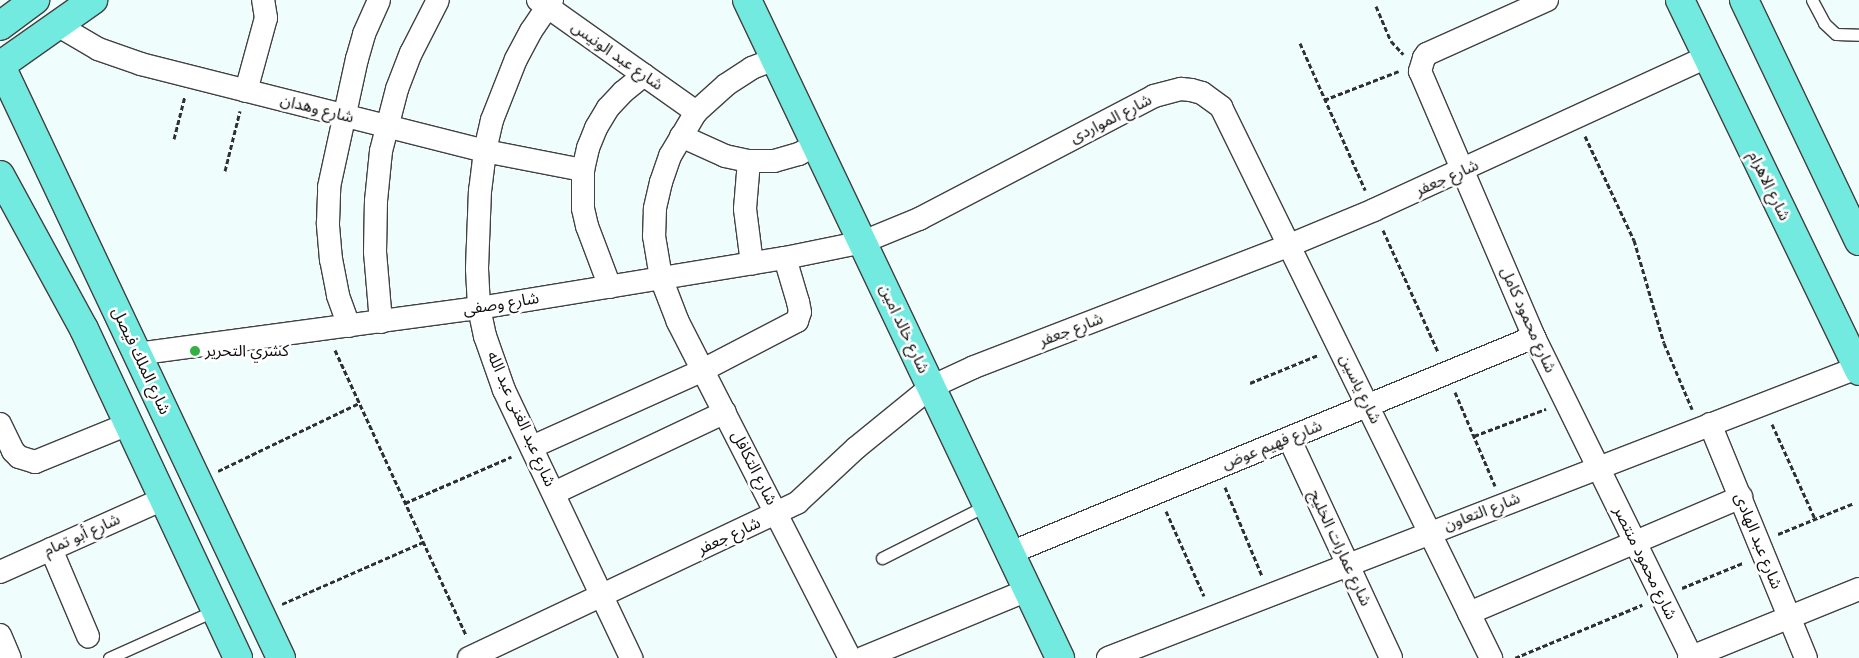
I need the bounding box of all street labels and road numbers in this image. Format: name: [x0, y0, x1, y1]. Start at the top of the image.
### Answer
street label: شارع عبد الونيس: [567, 17, 667, 95]
street label: شارع المواردى: [1067, 90, 1155, 148]
street label: شارع وهدان: [278, 91, 356, 127]
street label: شارع الاهرام: [1744, 148, 1794, 224]
street label: شارع جعفر: [1412, 156, 1482, 200]
street label: شارع محمود كامل: [1496, 264, 1560, 376]
street label: شارع خالد امين: [875, 281, 933, 377]
street label: شارع وصفى: [462, 289, 540, 319]
street label: شارع الملك فيصل: [108, 304, 174, 418]
street label: شارع جعفر: [1036, 309, 1106, 351]
street label: شارع عبد الغنى عبد الله: [483, 348, 559, 490]
street label: شارع ياسين: [1335, 351, 1385, 427]
street label: شارع فهيم عوض: [1219, 416, 1325, 474]
street label: شارع التكافل: [727, 428, 781, 508]
street label: شارع عمارات الخليج: [1305, 487, 1375, 609]
street label: شارع التعاون: [1441, 489, 1523, 535]
street label: شارع عبد الهادى: [1730, 490, 1786, 592]
street label: شارع محمود منتصر: [1609, 503, 1681, 623]
street label: شارع أبو تمام: [41, 510, 123, 560]
street label: شارع جعفر: [694, 513, 764, 559]

